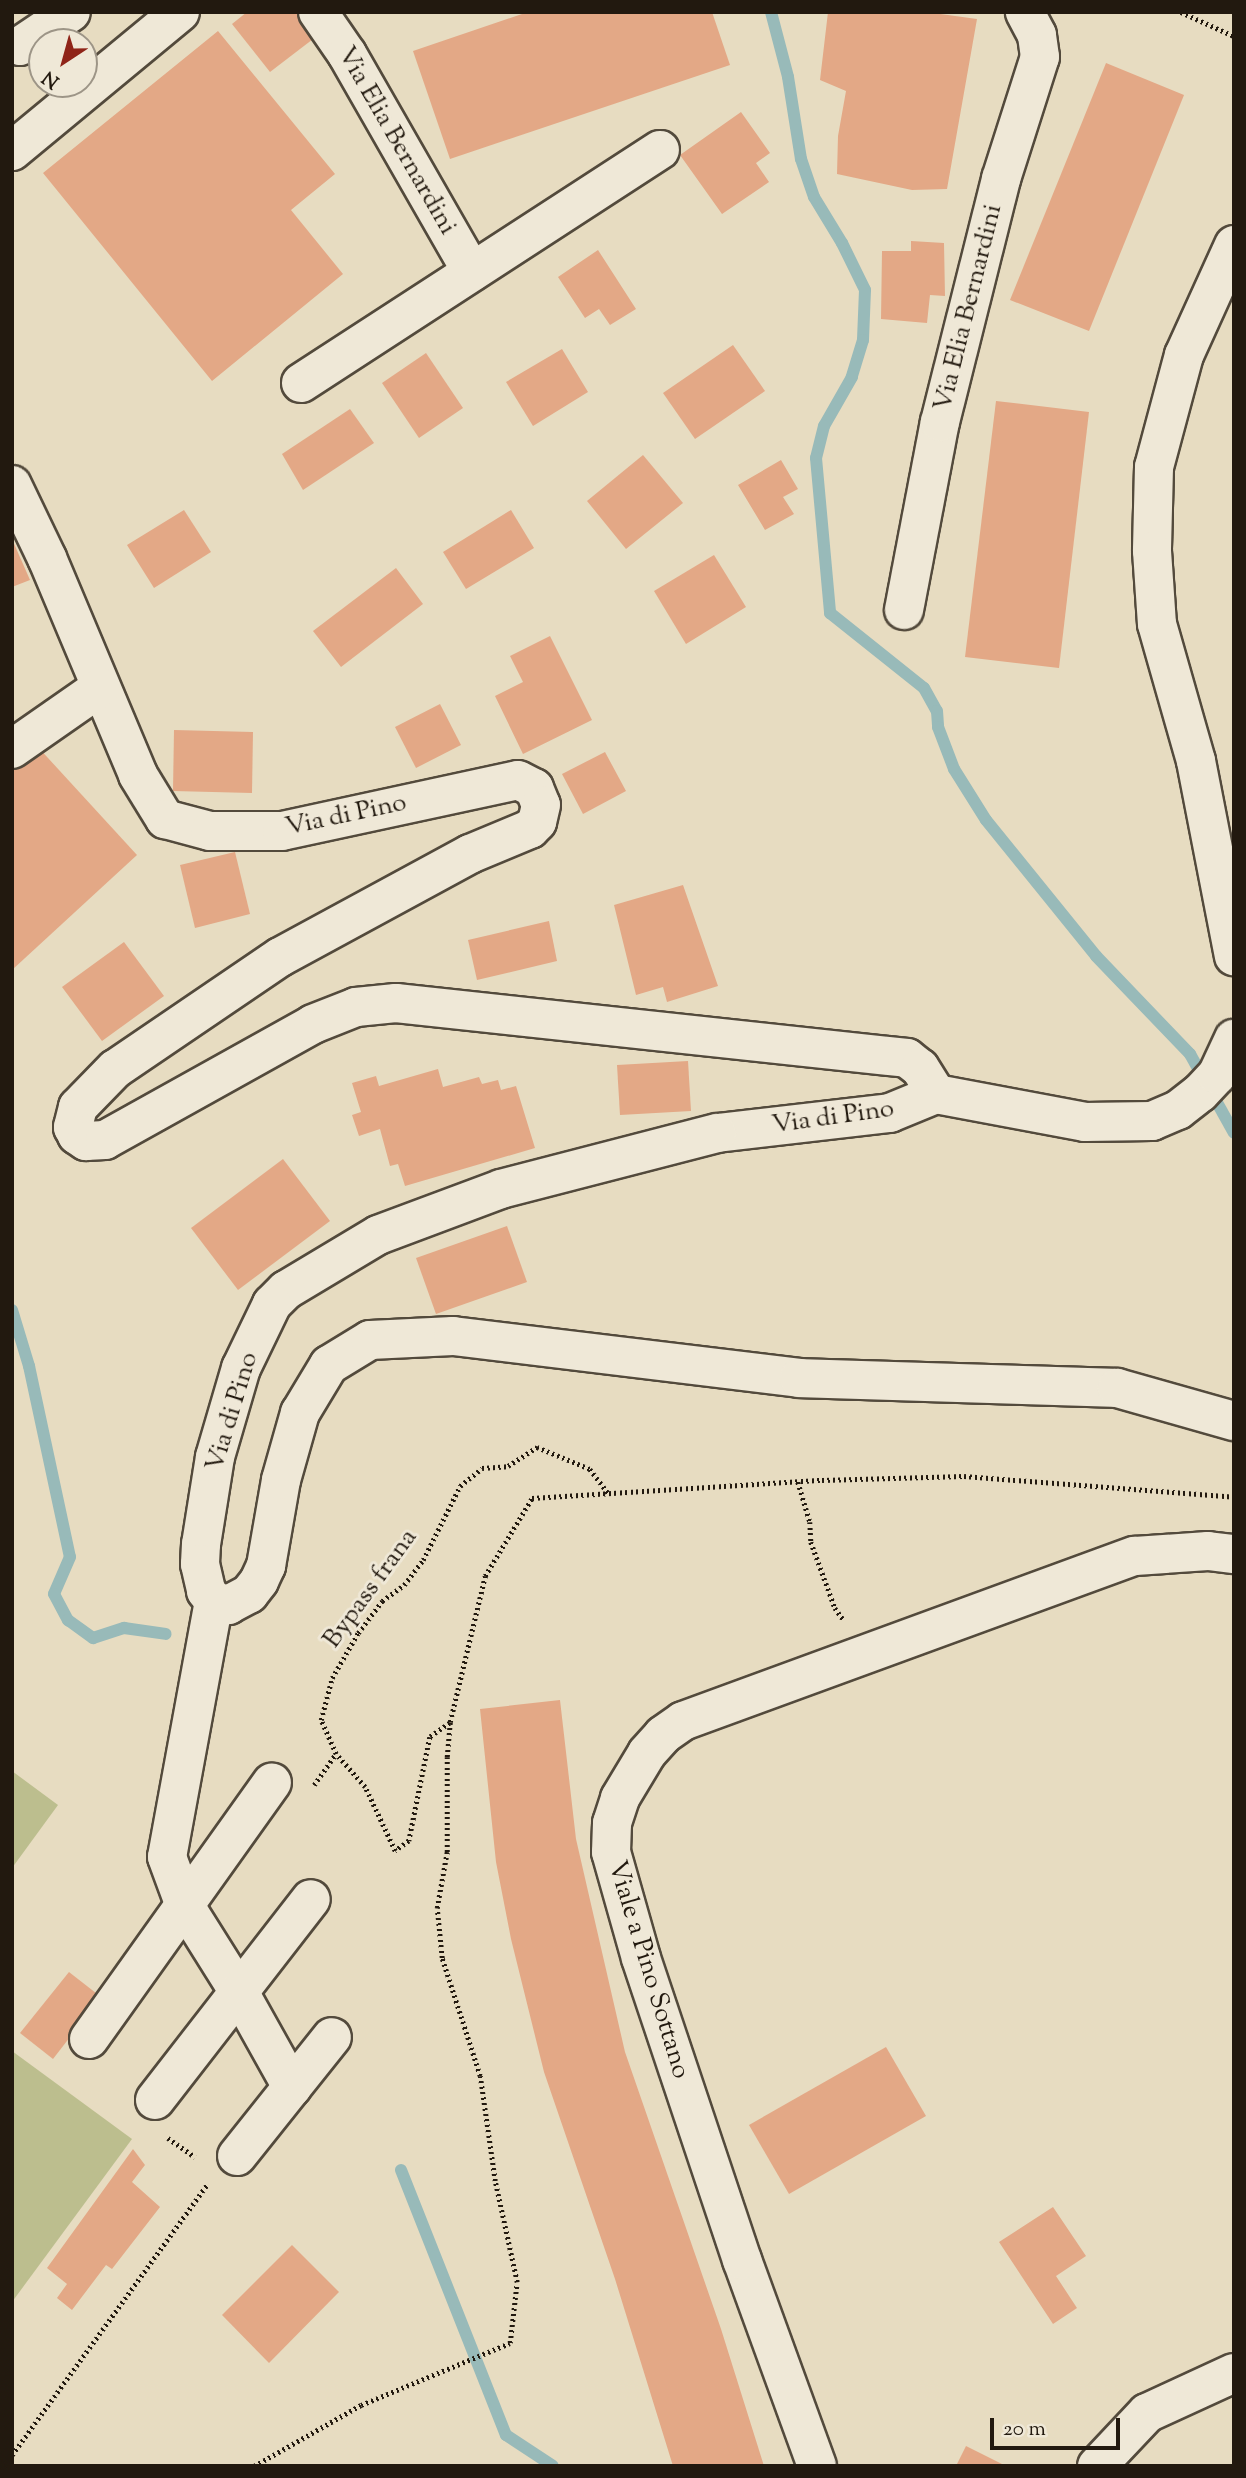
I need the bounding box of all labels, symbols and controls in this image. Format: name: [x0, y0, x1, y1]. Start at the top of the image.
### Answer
north arrow: [28, 28, 98, 98]
street label: Via Elia Bernardini: [329, 41, 463, 241]
text: N: [37, 63, 66, 94]
street label: Via Elia Bernardini: [928, 201, 1010, 415]
street label: Via di Pino: [283, 788, 409, 844]
street label: Via di Pino: [770, 1094, 896, 1142]
street label: Via di Pino: [200, 1349, 266, 1475]
street label: Bypass frana: [317, 1523, 425, 1655]
street label: Viale a Pino Sottano: [600, 1857, 696, 2083]
scale bar: [994, 2404, 1124, 2448]
text: 20 m: [1003, 2415, 1046, 2445]

